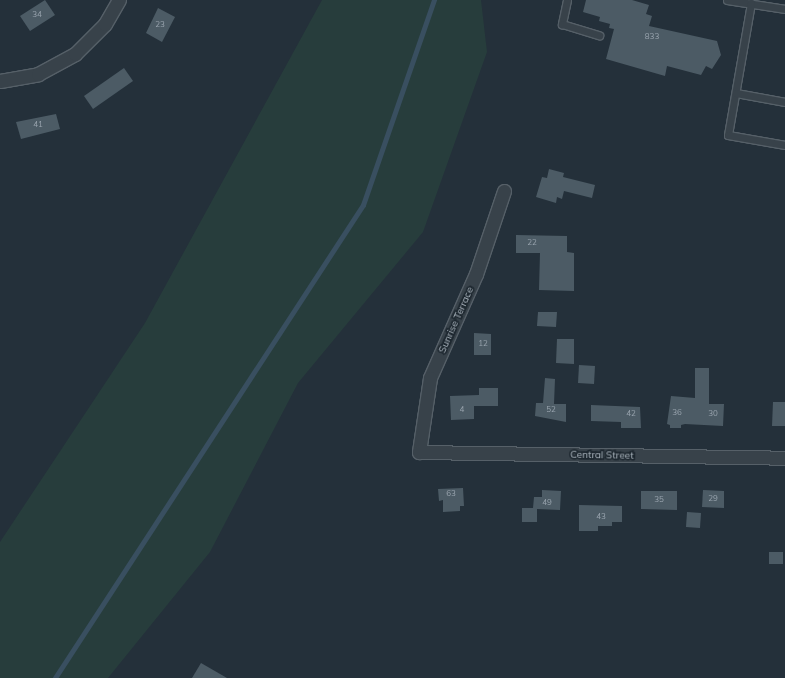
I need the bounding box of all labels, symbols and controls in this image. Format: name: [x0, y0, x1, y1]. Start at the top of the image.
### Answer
house number: 34: [32, 10, 42, 20]
house number: 23: [155, 20, 165, 30]
house number: 833: [645, 32, 659, 42]
house number: 41: [33, 120, 43, 130]
house number: 22: [527, 238, 537, 248]
street label: Sunrise Terrace: [436, 285, 476, 355]
house number: 12: [478, 339, 488, 349]
house number: 4: [460, 405, 464, 415]
house number: 52: [546, 405, 556, 415]
house number: 36: [672, 408, 682, 418]
house number: 42: [626, 409, 636, 419]
house number: 30: [708, 409, 718, 419]
street label: Central Street: [570, 448, 634, 462]
house number: 63: [446, 489, 456, 499]
house number: 29: [708, 494, 718, 504]
house number: 35: [654, 495, 664, 505]
house number: 49: [542, 498, 552, 508]
house number: 43: [596, 512, 606, 522]

